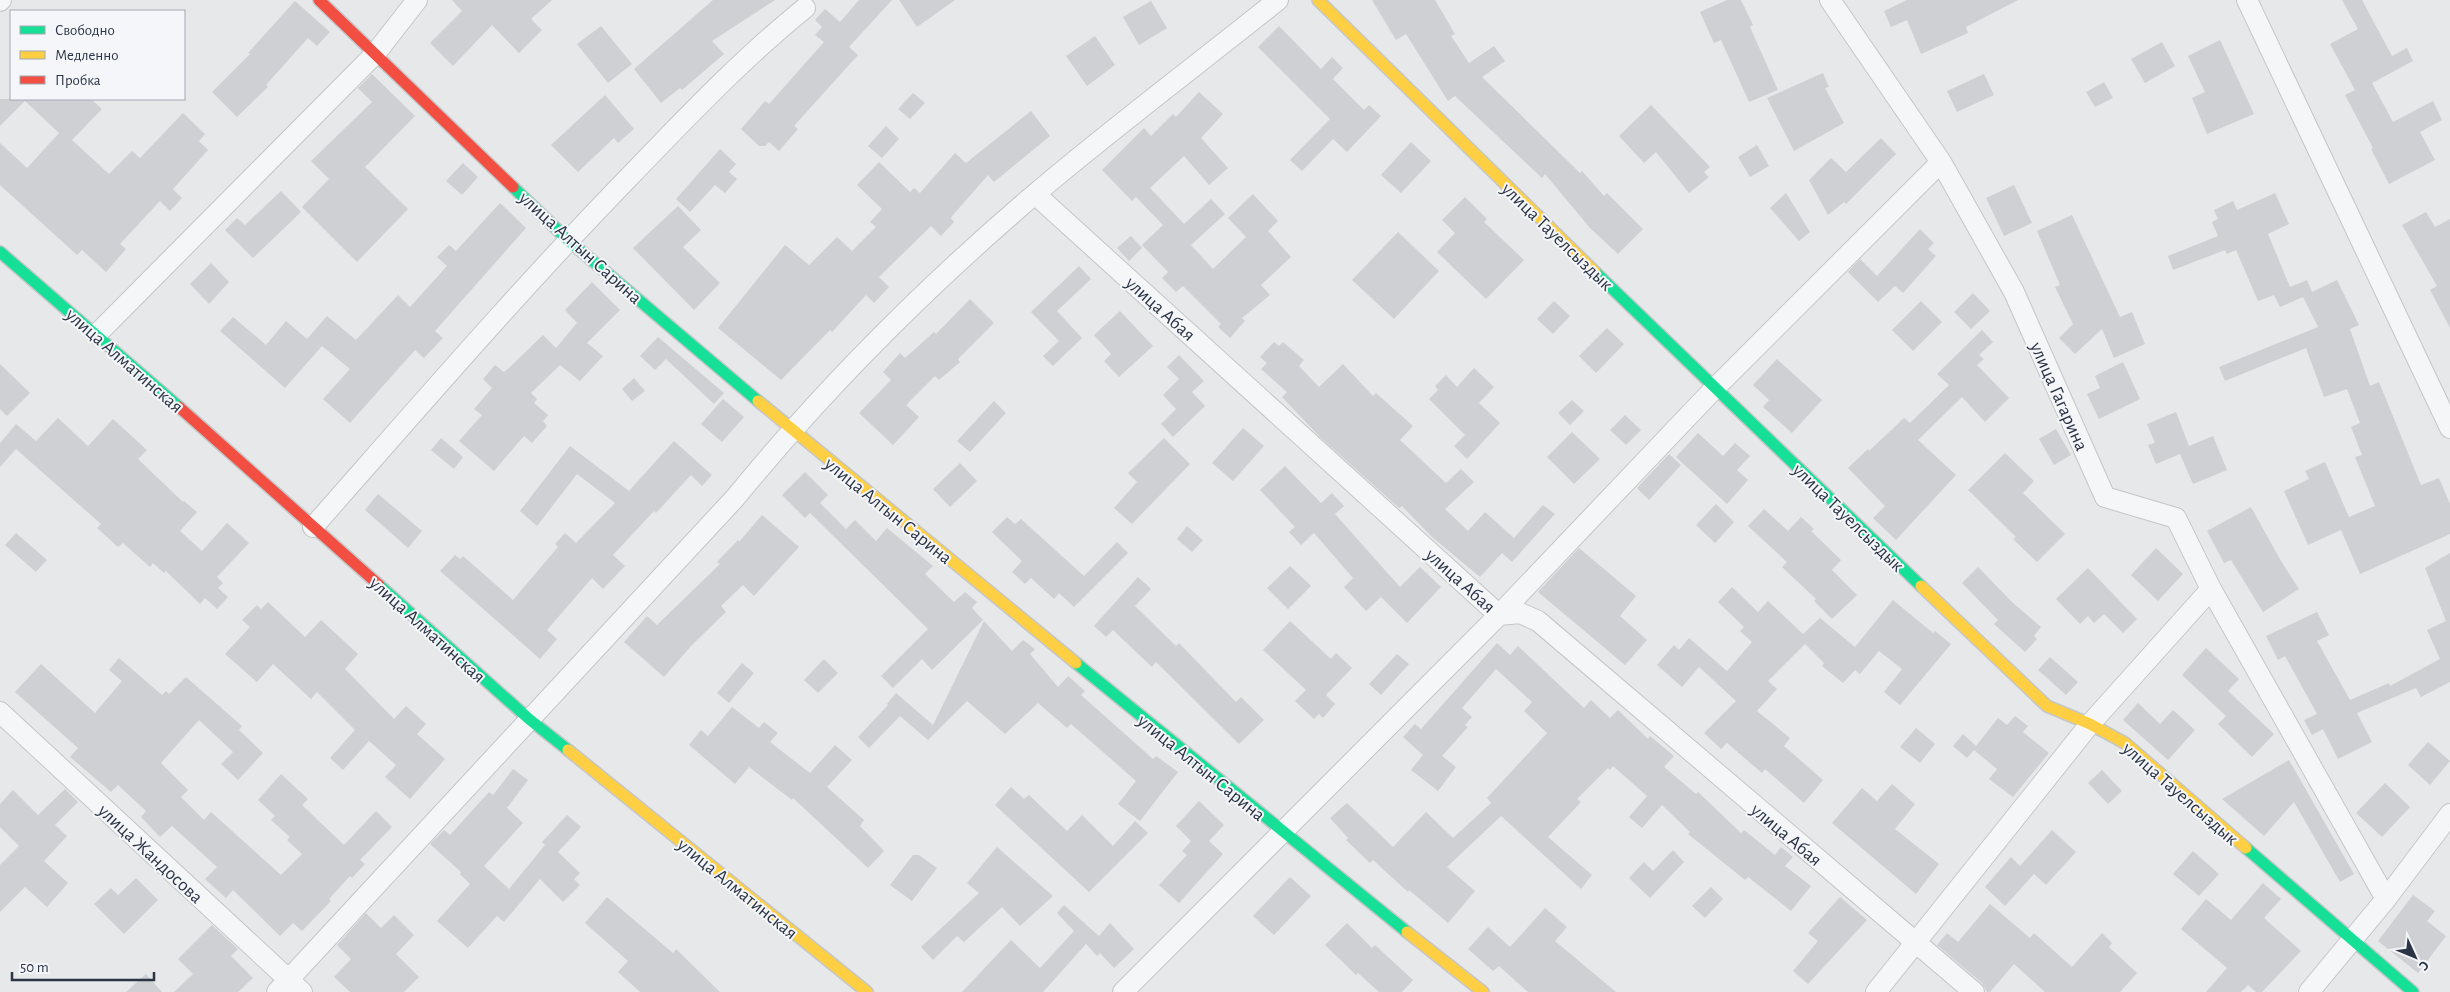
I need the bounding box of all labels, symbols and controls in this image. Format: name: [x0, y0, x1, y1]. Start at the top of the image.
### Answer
legend: [10, 10, 185, 100]
text: Свободно: [55, 23, 115, 38]
text: Медленно: [55, 48, 119, 63]
text: Пробка: [55, 73, 101, 88]
street label: улица Тауелсыздык: [1497, 179, 1616, 295]
street label: улица Алтын Сарина: [514, 188, 645, 308]
street label: улица Абая: [1121, 273, 1198, 345]
street label: улица Алматинская: [61, 305, 186, 417]
street label: улица Гагарина: [2026, 338, 2091, 454]
street label: улица Алтын Сарина: [820, 454, 956, 568]
street label: улица Тауелсыздык: [1788, 460, 1907, 576]
street label: улица Абая: [1421, 545, 1498, 617]
street label: улица Алматинская: [365, 573, 489, 687]
street label: улица Алтын Сарина: [1133, 711, 1269, 825]
street label: улица Тауелсыздык: [2118, 738, 2242, 850]
street label: улица Жандосова: [93, 800, 206, 907]
street label: улица Абая: [1746, 800, 1825, 870]
street label: улица Алматинская: [673, 834, 801, 943]
north arrow: [2390, 932, 2440, 982]
scale bar: [12, 950, 155, 982]
text: С: [2416, 958, 2431, 973]
text: 50 m: [20, 960, 49, 975]

